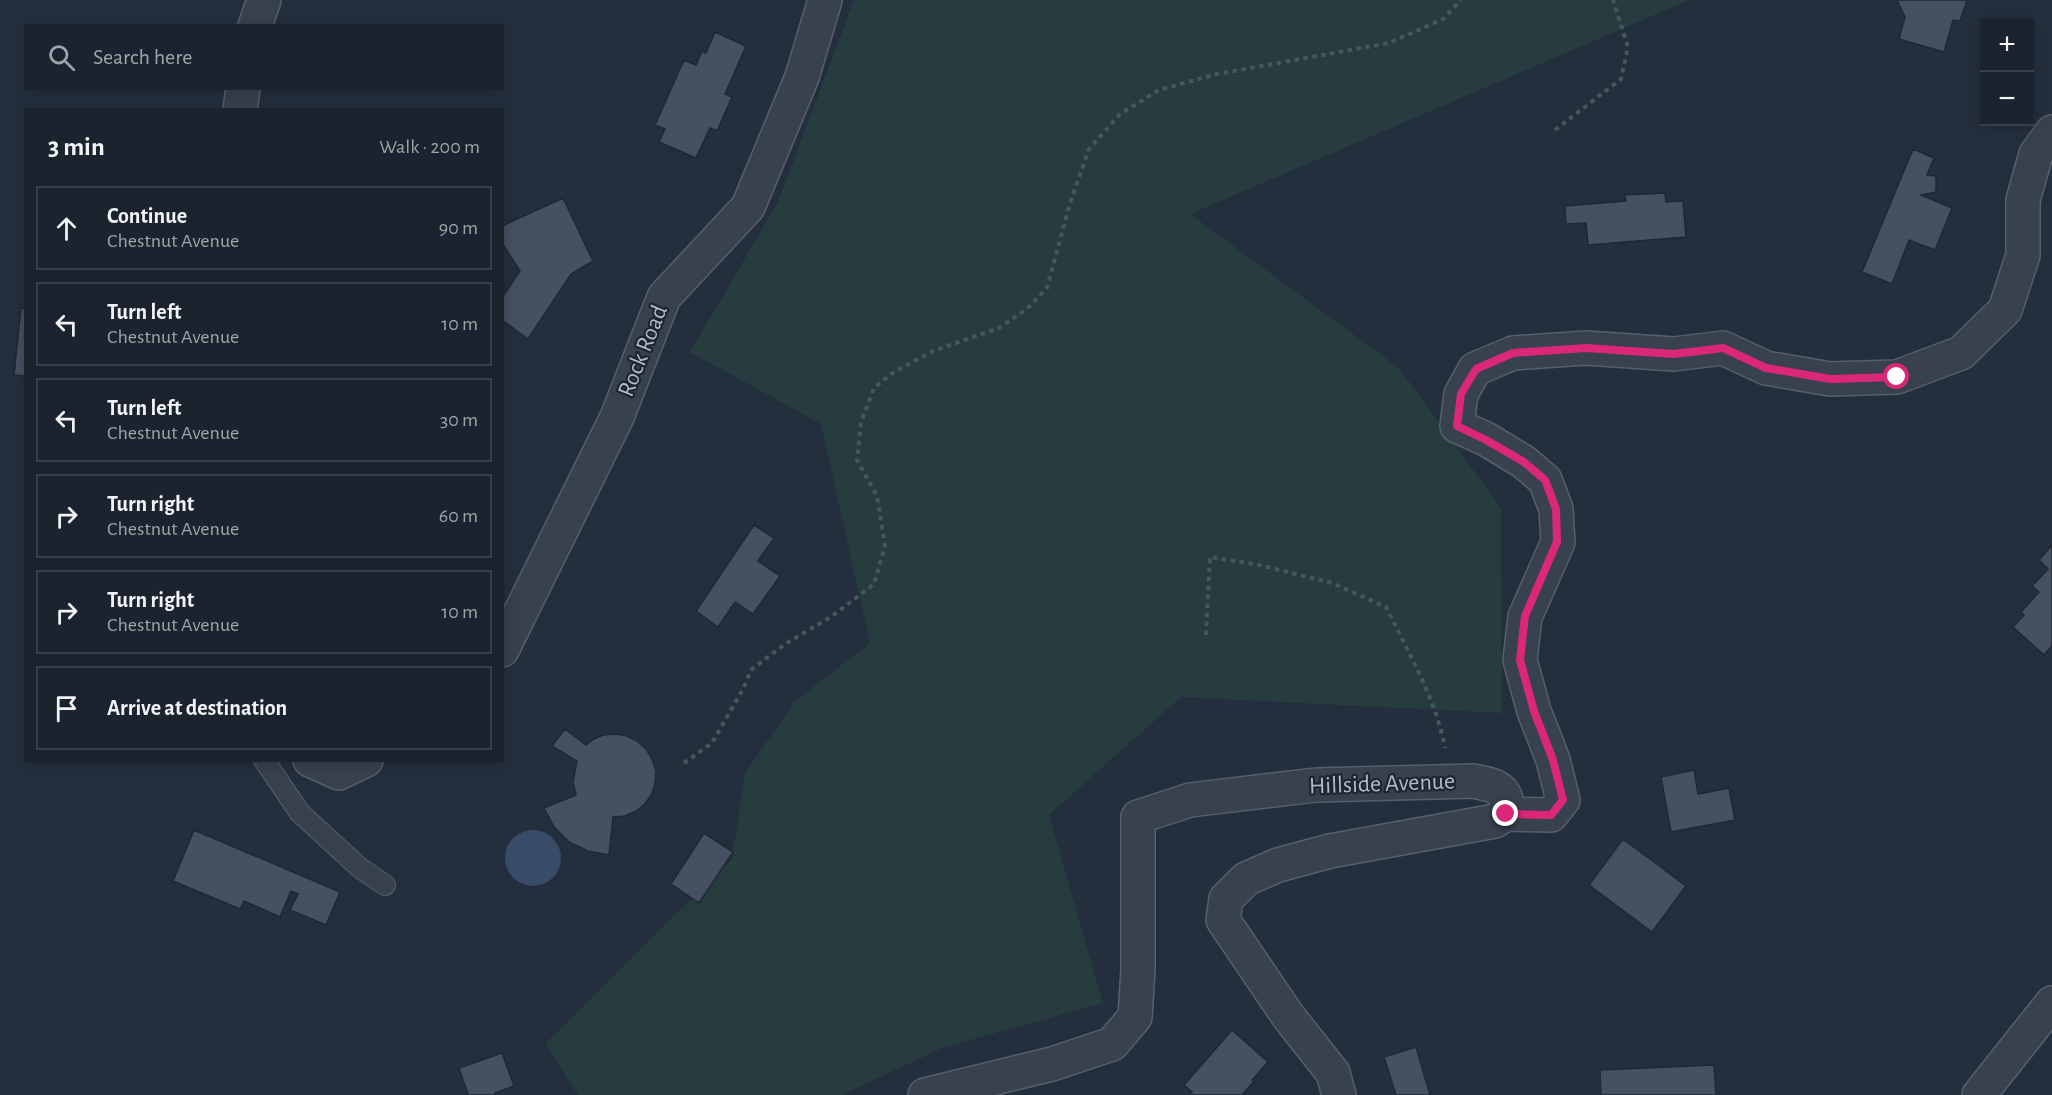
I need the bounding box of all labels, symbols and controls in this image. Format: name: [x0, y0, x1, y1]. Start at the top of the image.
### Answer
map controls: [1980, 18, 2034, 126]
button: +: [1980, 18, 2034, 72]
search box: [24, 24, 504, 90]
icon: search: [45, 41, 78, 74]
text: Search here: [93, 46, 192, 68]
button: −: [1980, 72, 2034, 126]
text: 3 min: [48, 134, 105, 160]
text: Walk · 200 m: [379, 137, 480, 157]
text: Continue: [107, 205, 187, 227]
icon: ahead: [50, 212, 83, 245]
text: 90 m: [439, 218, 478, 238]
text: Chestnut Avenue: [107, 231, 239, 251]
text: Turn left: [107, 301, 181, 323]
street label: Rock Road: [614, 302, 672, 400]
icon: left: [50, 308, 83, 341]
text: 10 m: [441, 314, 478, 334]
text: Chestnut Avenue: [107, 327, 239, 347]
route start: [1883, 363, 1909, 389]
text: Turn left: [107, 397, 181, 419]
icon: left: [50, 404, 83, 437]
text: 30 m: [440, 410, 478, 430]
text: Chestnut Avenue: [107, 423, 239, 443]
text: Turn right: [107, 493, 194, 515]
icon: right: [50, 500, 83, 533]
text: 60 m: [439, 506, 478, 526]
text: Chestnut Avenue: [107, 519, 239, 539]
text: Turn right: [107, 589, 194, 611]
icon: right: [50, 596, 83, 629]
text: 10 m: [441, 602, 478, 622]
text: Chestnut Avenue: [107, 615, 239, 635]
icon: arrive: [50, 692, 83, 725]
text: Arrive at destination: [107, 697, 287, 719]
street label: Hillside Avenue: [1309, 769, 1455, 799]
route end: [1492, 800, 1518, 826]

